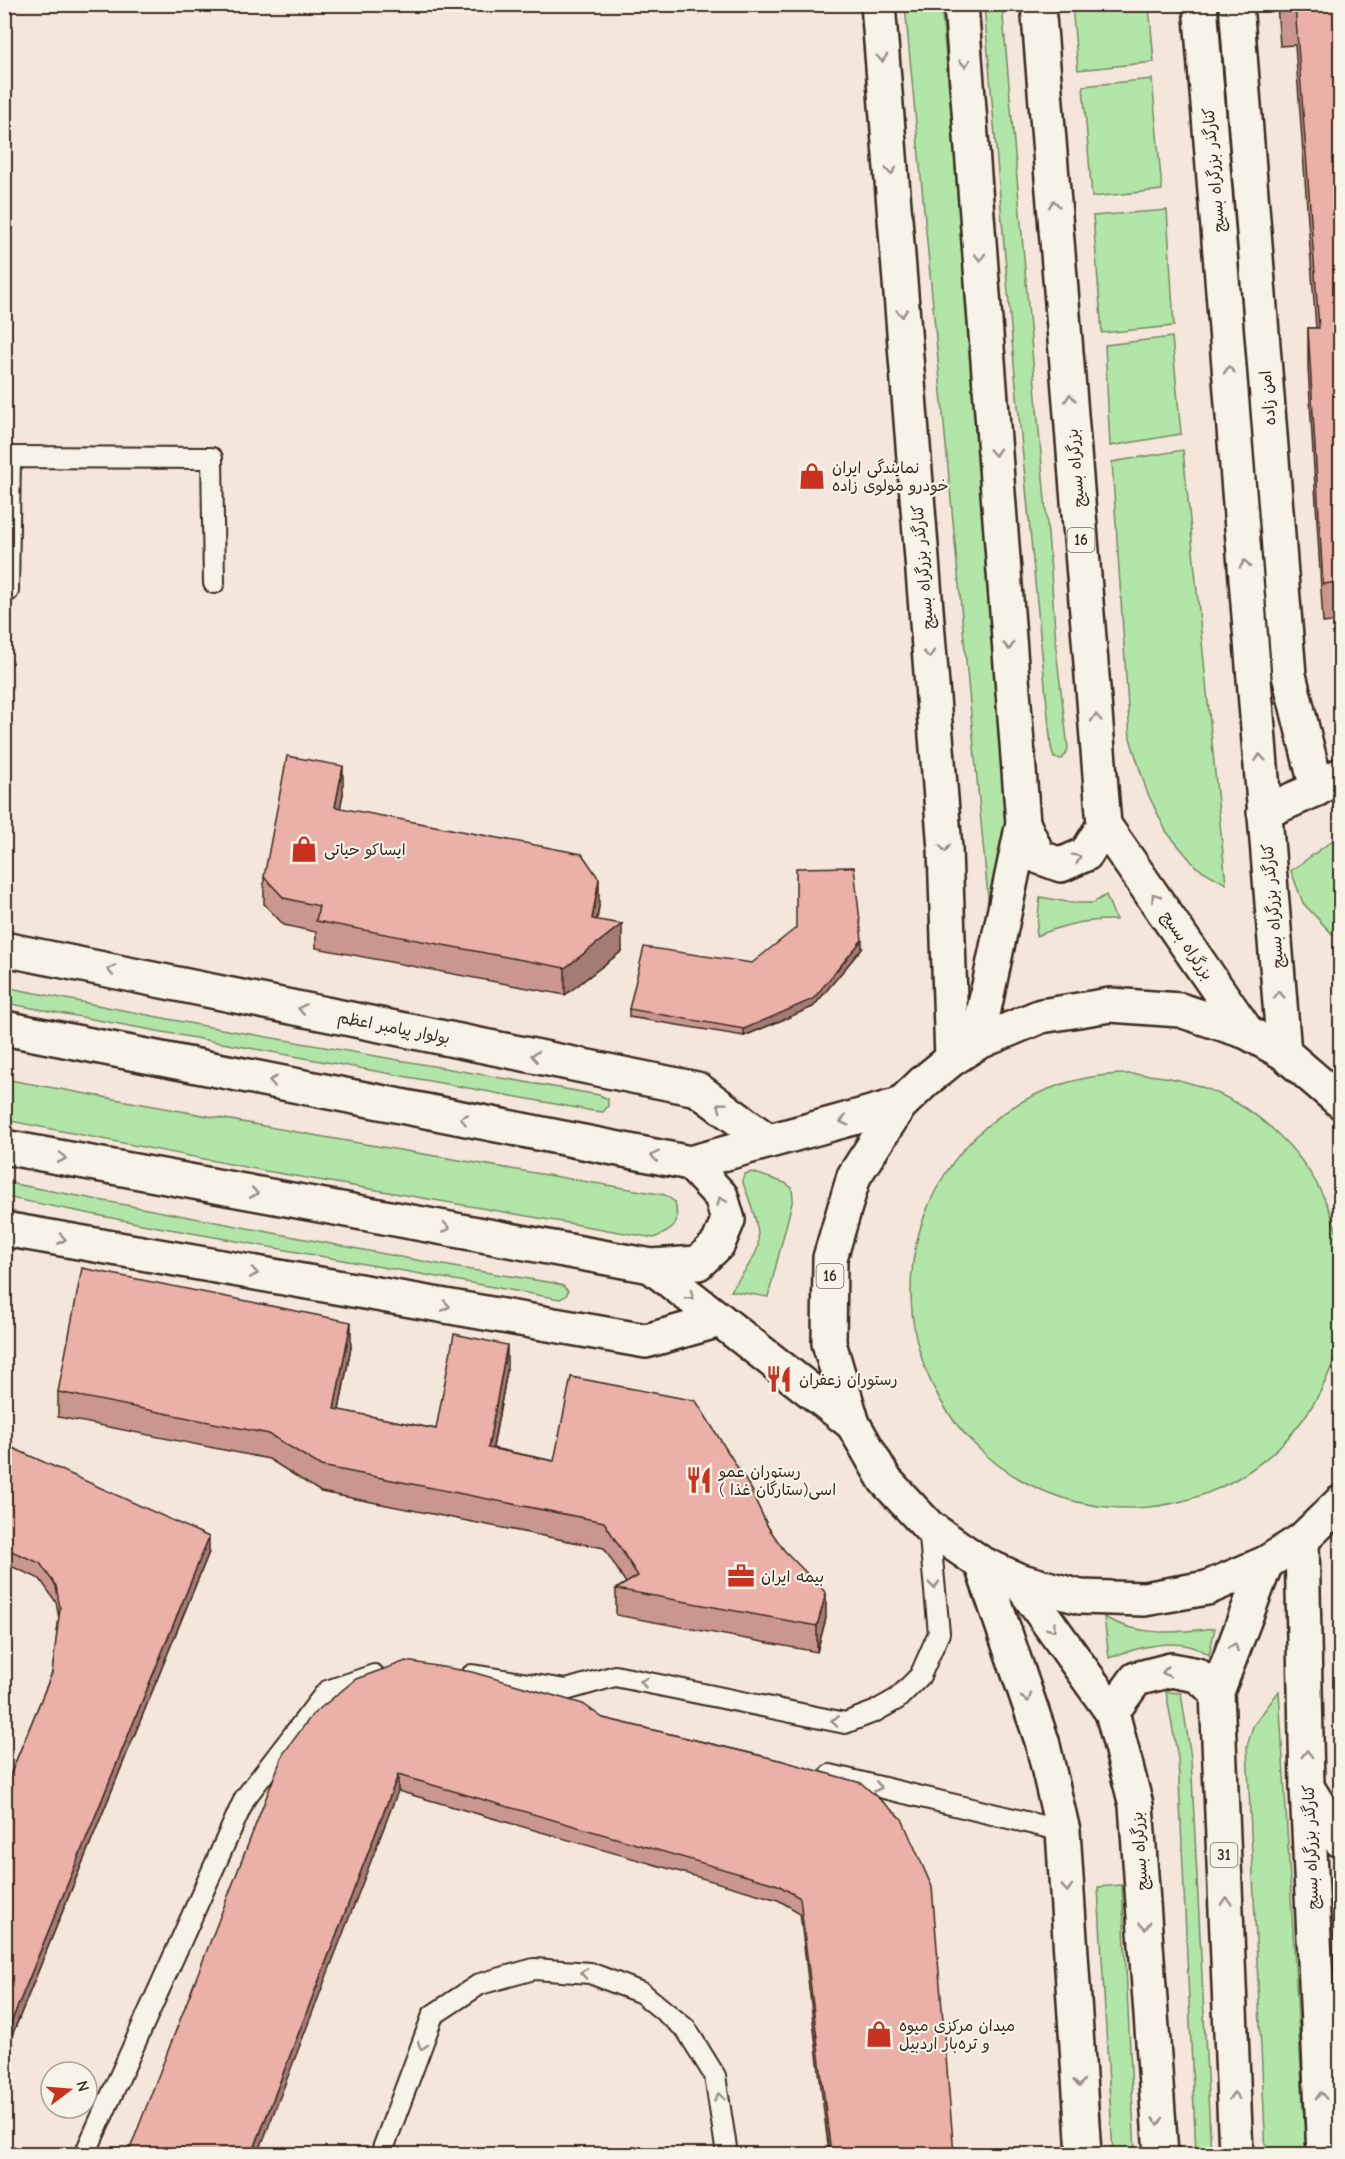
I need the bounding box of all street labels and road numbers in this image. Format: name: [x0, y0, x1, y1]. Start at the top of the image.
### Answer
street label: کنارگذر بزرگراه بسیج: [1199, 107, 1229, 233]
street label: امن زاده: [1257, 370, 1279, 426]
street label: بزرگراه بسیج: [1063, 428, 1089, 508]
street label: کنارگذر بزرگراه بسیج: [908, 504, 938, 630]
road number: 16: [1068, 528, 1094, 552]
street label: کنارگذر بزرگراه بسیج: [1258, 843, 1288, 969]
street label: بزرگراه بسیج: [1157, 907, 1218, 984]
street label: بولوار پیامبر اعظم: [336, 1008, 451, 1051]
road number: 16: [816, 1264, 844, 1288]
street label: کنارگذر بزرگراه بسیج: [1299, 1784, 1323, 1910]
street label: بزرگراه بسیج: [1127, 1811, 1153, 1891]
road number: 31: [1210, 1843, 1238, 1867]

